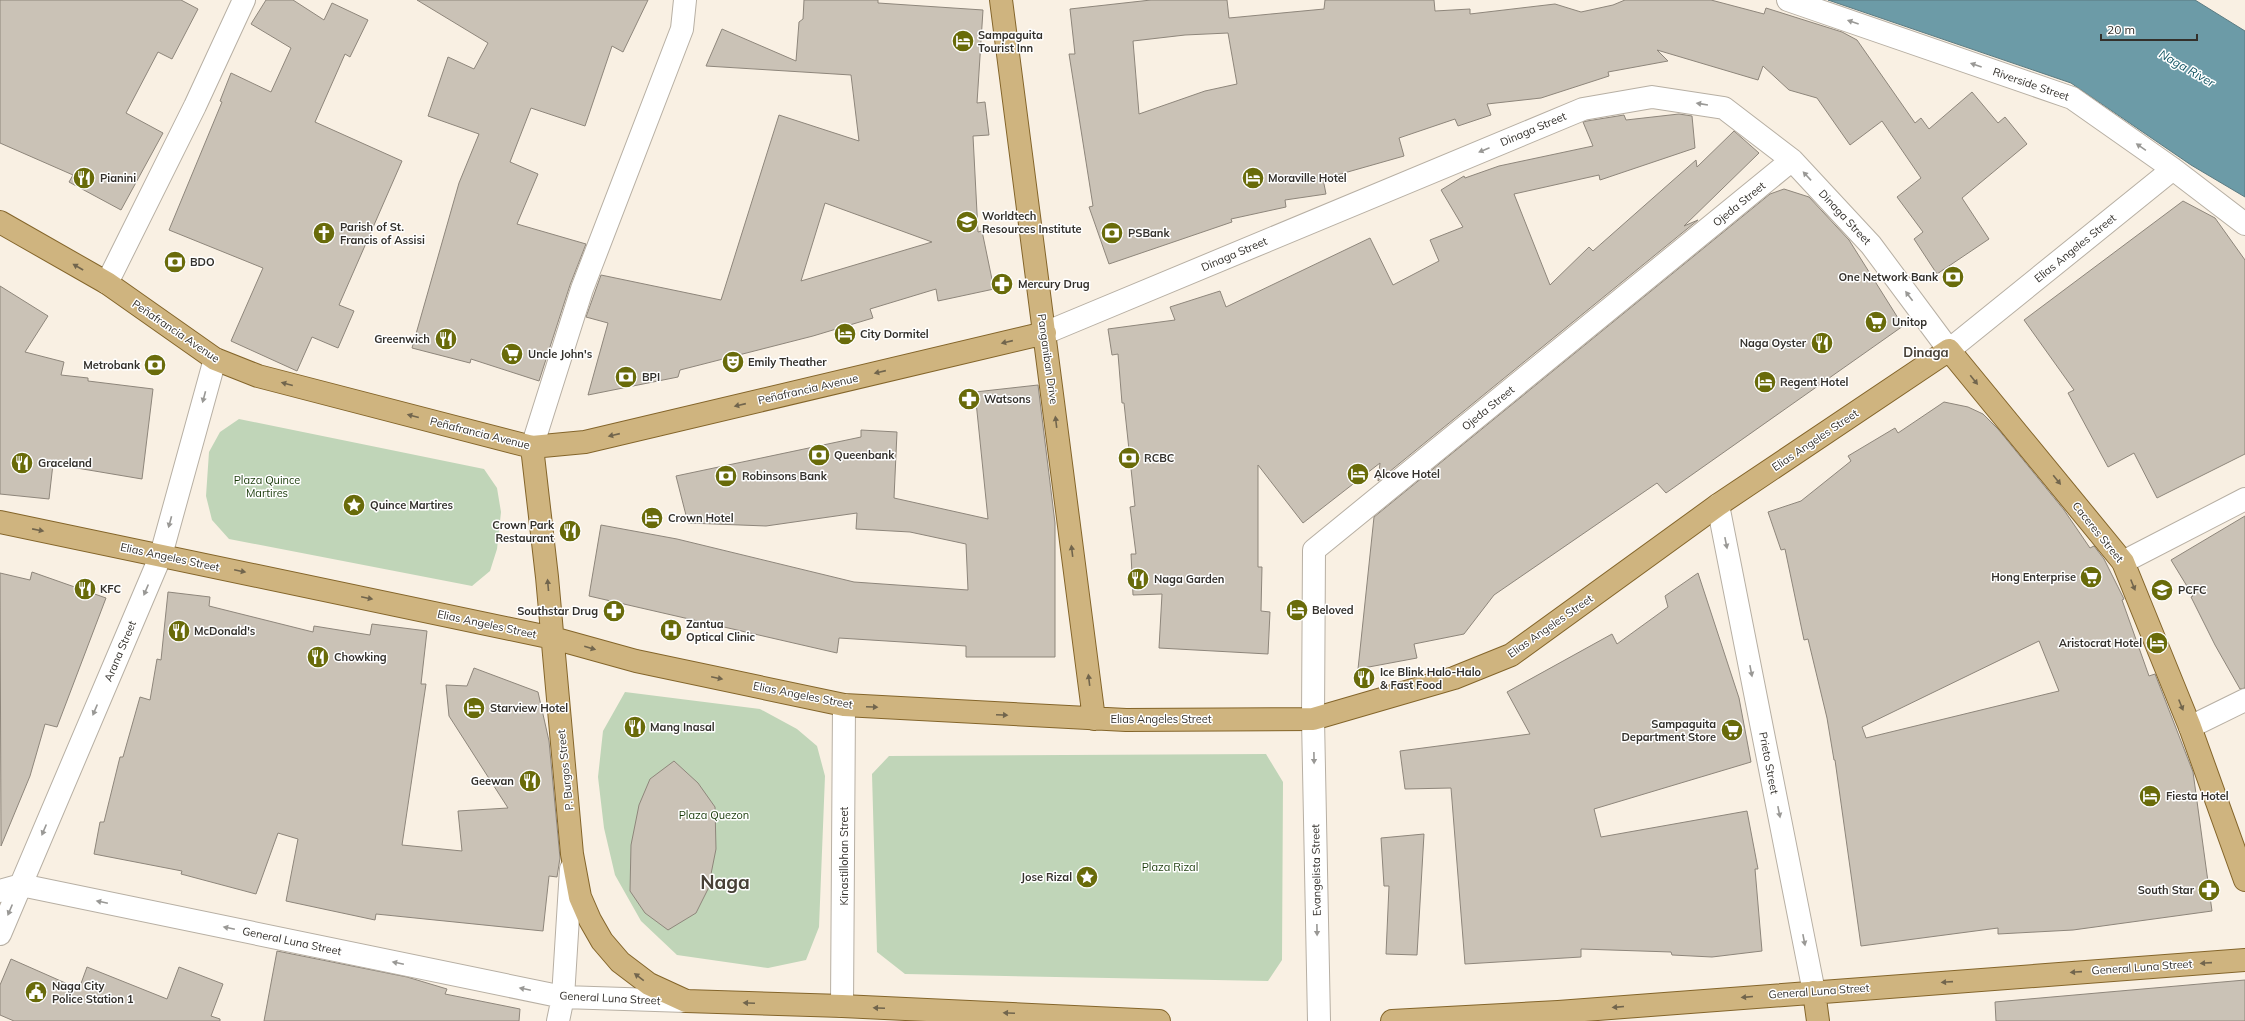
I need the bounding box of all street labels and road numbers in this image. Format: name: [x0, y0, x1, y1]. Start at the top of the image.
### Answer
street label: Riverside Street: [1991, 64, 2071, 104]
street label: Dinaga Street: [1498, 109, 1568, 149]
street label: Ojeda Street: [1710, 178, 1768, 229]
street label: Dinaga Street: [1816, 186, 1874, 248]
street label: Elias Angeles Street: [2031, 211, 2119, 285]
street label: Dinaga Street: [1199, 234, 1269, 274]
street label: Peñafrancia Avenue: [130, 297, 222, 365]
street label: Panganiban Drive: [1035, 313, 1061, 405]
street label: Peñafrancia Avenue: [756, 371, 860, 407]
street label: Ojeda Street: [1459, 382, 1517, 433]
street label: Elias Angeles Street: [1769, 406, 1861, 474]
street label: Peñafrancia Avenue: [429, 414, 531, 452]
street label: Caceres Street: [2069, 499, 2127, 565]
street label: Elias Angeles Street: [119, 540, 221, 574]
street label: Elias Angeles Street: [1505, 591, 1596, 661]
street label: Elias Angeles Street: [436, 607, 538, 641]
street label: Arana Street: [101, 618, 139, 684]
street label: Elias Angeles Street: [752, 678, 854, 712]
street label: Elias Angeles Street: [1110, 712, 1212, 726]
street label: P. Burgos Street: [554, 729, 576, 811]
street label: Prieto Street: [1756, 731, 1782, 795]
street label: Kinastillohan Street: [837, 806, 851, 905]
street label: Evangelista Street: [1308, 824, 1324, 916]
street label: General Luna Street: [241, 924, 343, 958]
street label: General Luna Street: [2091, 956, 2193, 978]
street label: General Luna Street: [1768, 980, 1870, 1002]
street label: General Luna Street: [559, 988, 661, 1008]

